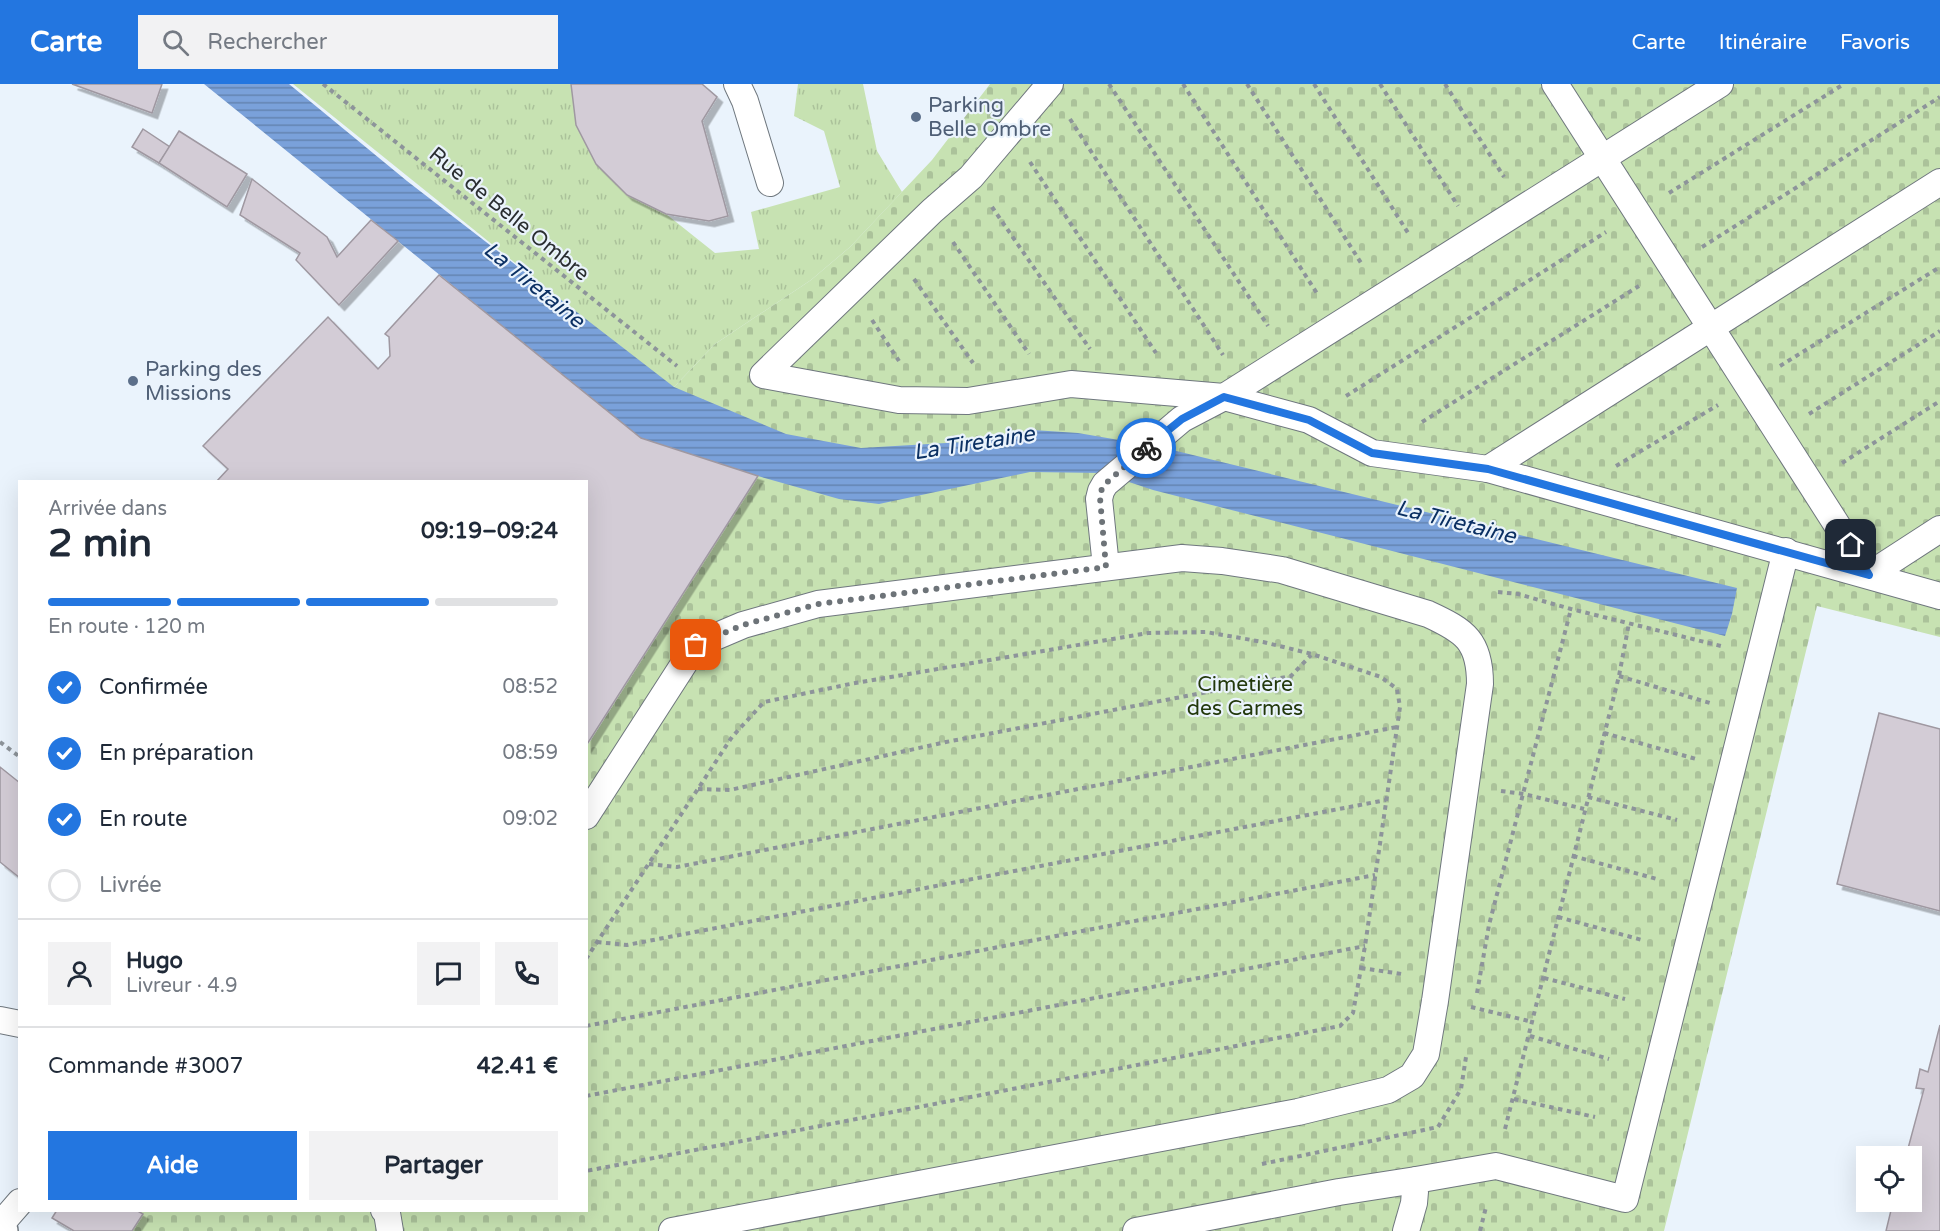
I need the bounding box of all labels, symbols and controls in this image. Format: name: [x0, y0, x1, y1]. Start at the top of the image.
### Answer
search box: [138, 15, 558, 69]
text: Carte: [30, 25, 102, 59]
icon: search: [159, 26, 192, 59]
text: Rechercher: [207, 29, 327, 55]
text: Carte: [1632, 30, 1686, 55]
text: Itinéraire: [1719, 30, 1807, 55]
text: Favoris: [1840, 30, 1910, 55]
place label: Parking Belle Ombre: [928, 93, 1051, 142]
marker: Parking Belle Ombre: [909, 110, 923, 124]
street label: Rue de Belle Ombre: [424, 142, 594, 286]
water label: La Tiretaine: [478, 236, 591, 334]
place label: Parking des Missions: [145, 357, 262, 406]
marker: Parking des Missions: [126, 374, 140, 388]
courier: [1116, 418, 1176, 478]
water label: La Tiretaine: [912, 420, 1038, 465]
icon: bike: [1130, 432, 1163, 465]
water label: La Tiretaine: [1394, 495, 1520, 550]
text: Arrivée dans: [48, 497, 167, 521]
text: 09:19–09:24: [421, 518, 558, 544]
pin: [1825, 519, 1876, 570]
text: 2 min: [48, 520, 152, 567]
icon: home: [1834, 528, 1867, 561]
text: En route · 120 m: [48, 615, 205, 639]
pin: [670, 619, 721, 670]
icon: bag: [679, 628, 712, 661]
icon: check: [48, 671, 81, 704]
park label: Cimetière des Carmes: [1187, 672, 1303, 721]
text: Confirmée: [99, 674, 208, 700]
text: 08:52: [503, 675, 558, 699]
icon: check: [48, 737, 81, 770]
text: En préparation: [99, 740, 254, 766]
text: 08:59: [503, 741, 558, 765]
icon: check: [48, 803, 81, 836]
text: En route: [99, 806, 188, 832]
text: 09:02: [503, 807, 558, 831]
text: Livrée: [99, 872, 162, 898]
button: person: [48, 942, 111, 1005]
button: chat: [417, 942, 480, 1005]
button: phone: [495, 942, 558, 1005]
text: Hugo: [126, 948, 183, 974]
text: Livreur · 4.9: [126, 974, 238, 998]
text: Commande #3007: [48, 1053, 243, 1079]
text: 42.41 €: [477, 1053, 558, 1079]
button: Aide: [48, 1131, 297, 1200]
button: Partager: [309, 1131, 558, 1200]
map controls: [1856, 1146, 1922, 1212]
button: locate: [1856, 1146, 1922, 1212]

